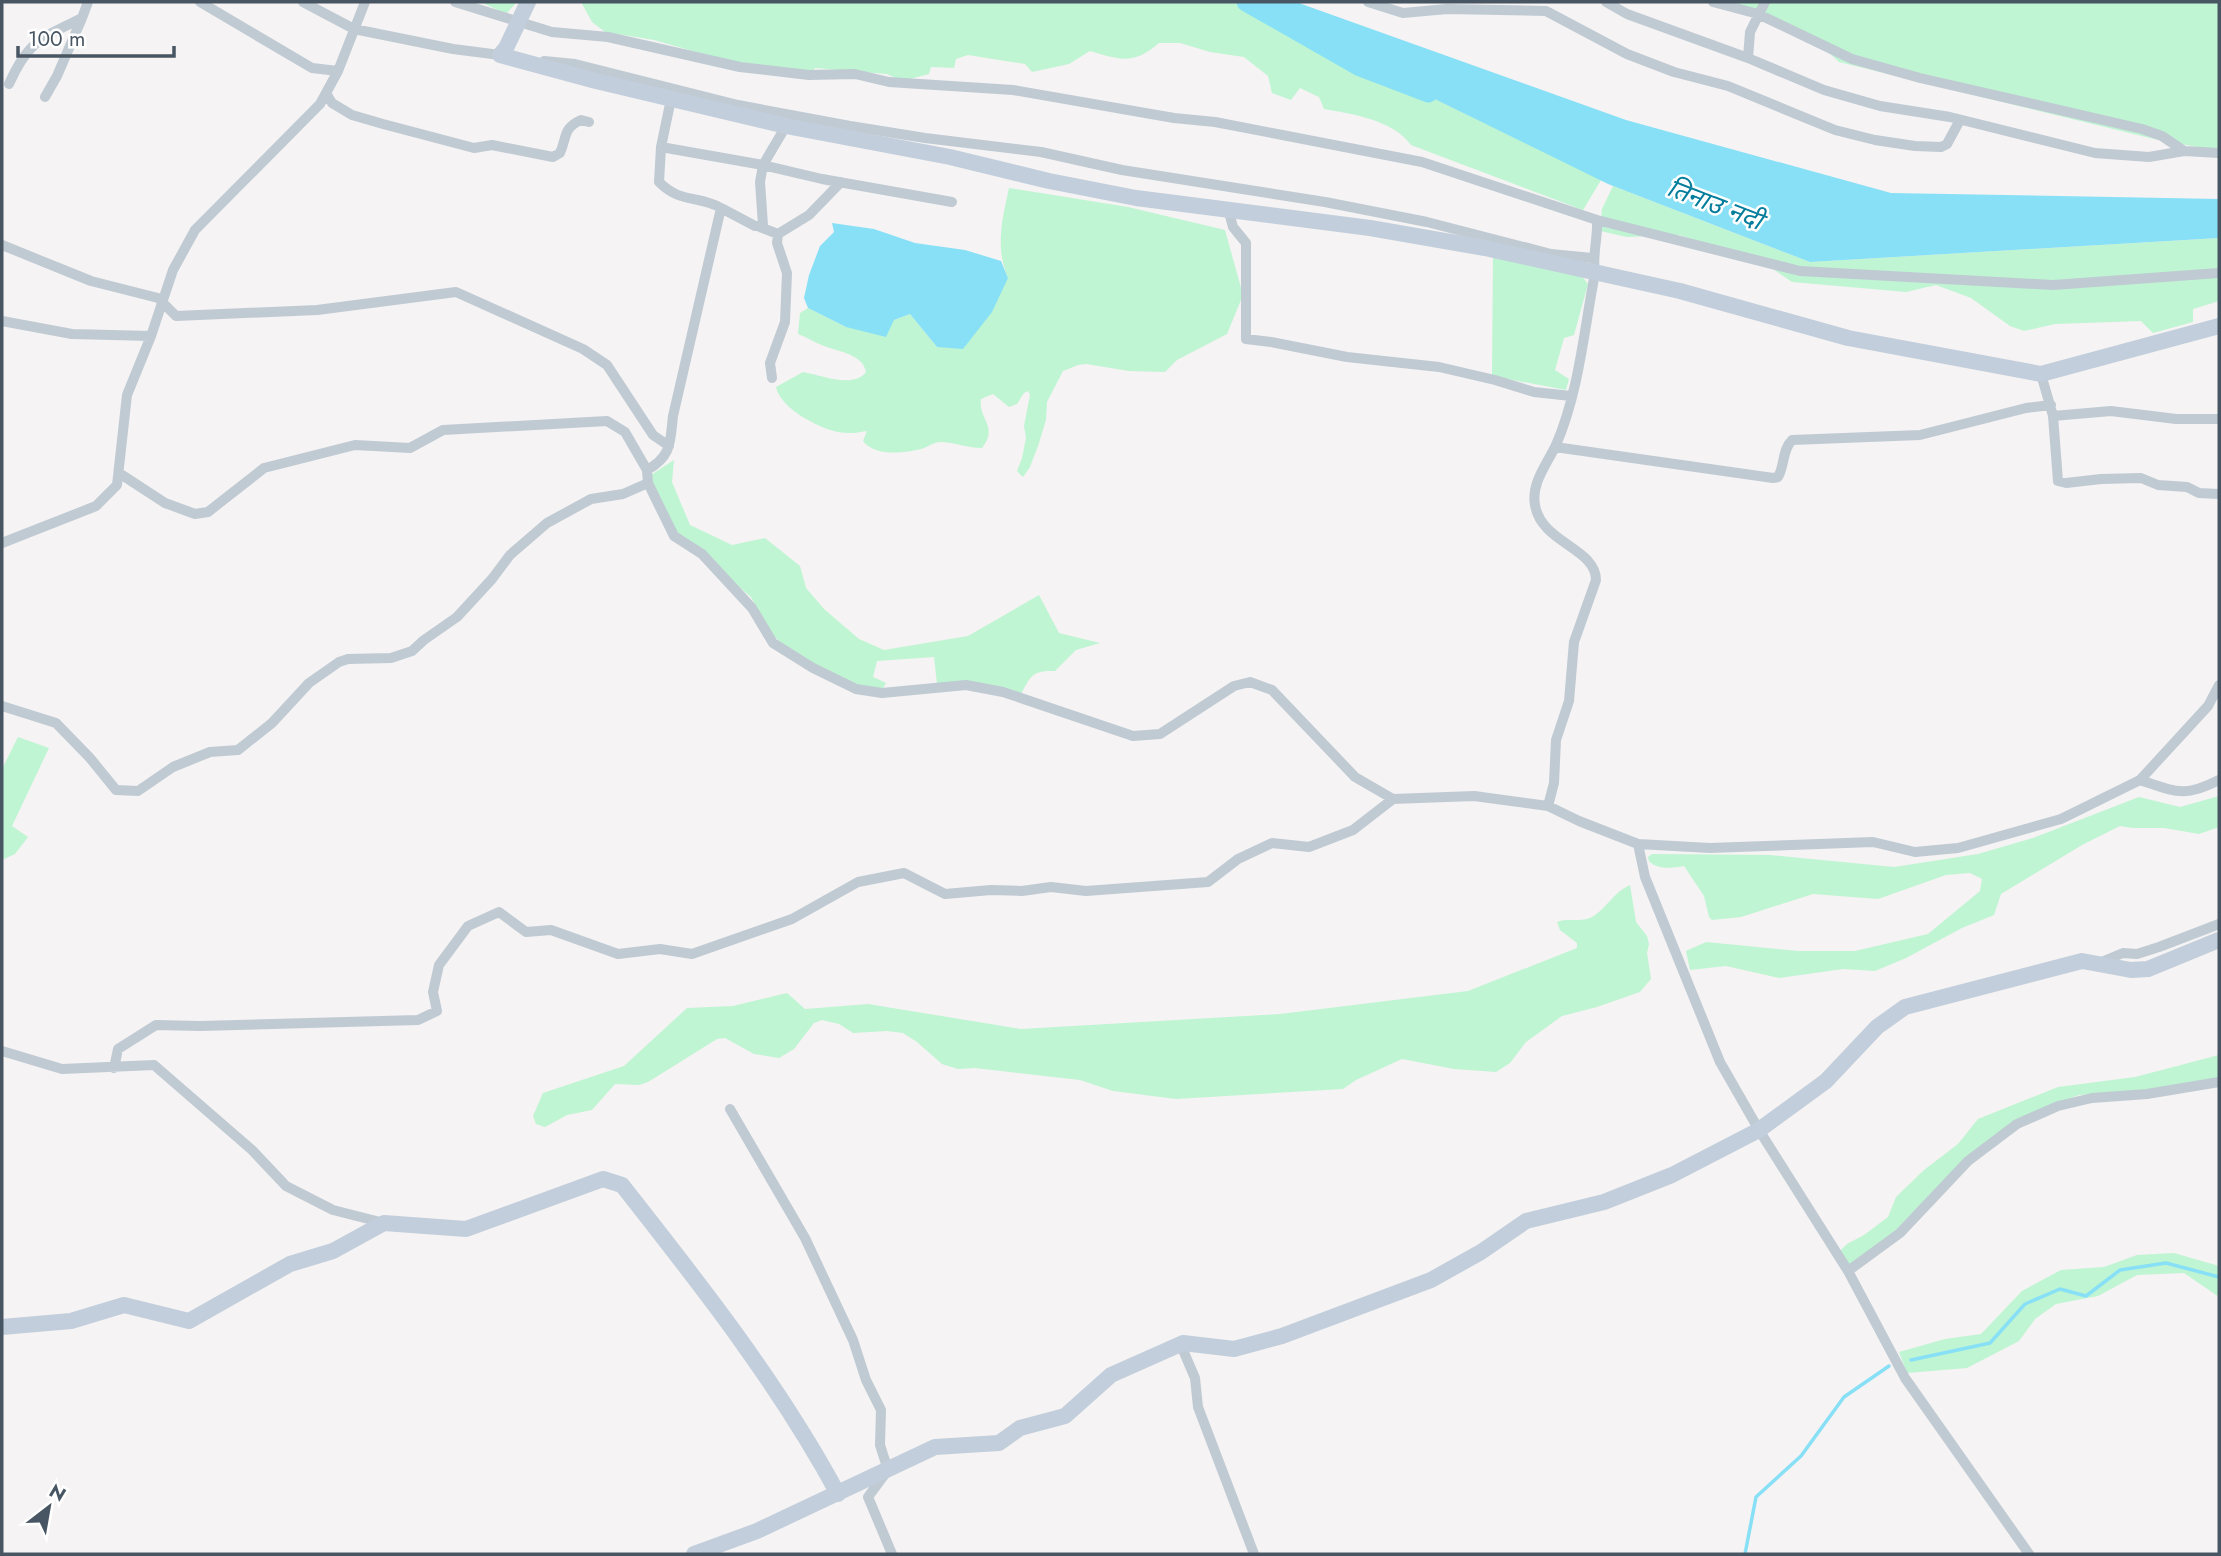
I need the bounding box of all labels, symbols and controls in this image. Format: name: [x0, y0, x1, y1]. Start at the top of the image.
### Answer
scale bar: [18, 14, 173, 58]
text: 100 m: [28, 24, 85, 54]
water label: तिनाउ नदी: [1662, 168, 1773, 242]
north arrow: [14, 1472, 84, 1542]
text: N: [44, 1477, 71, 1508]

